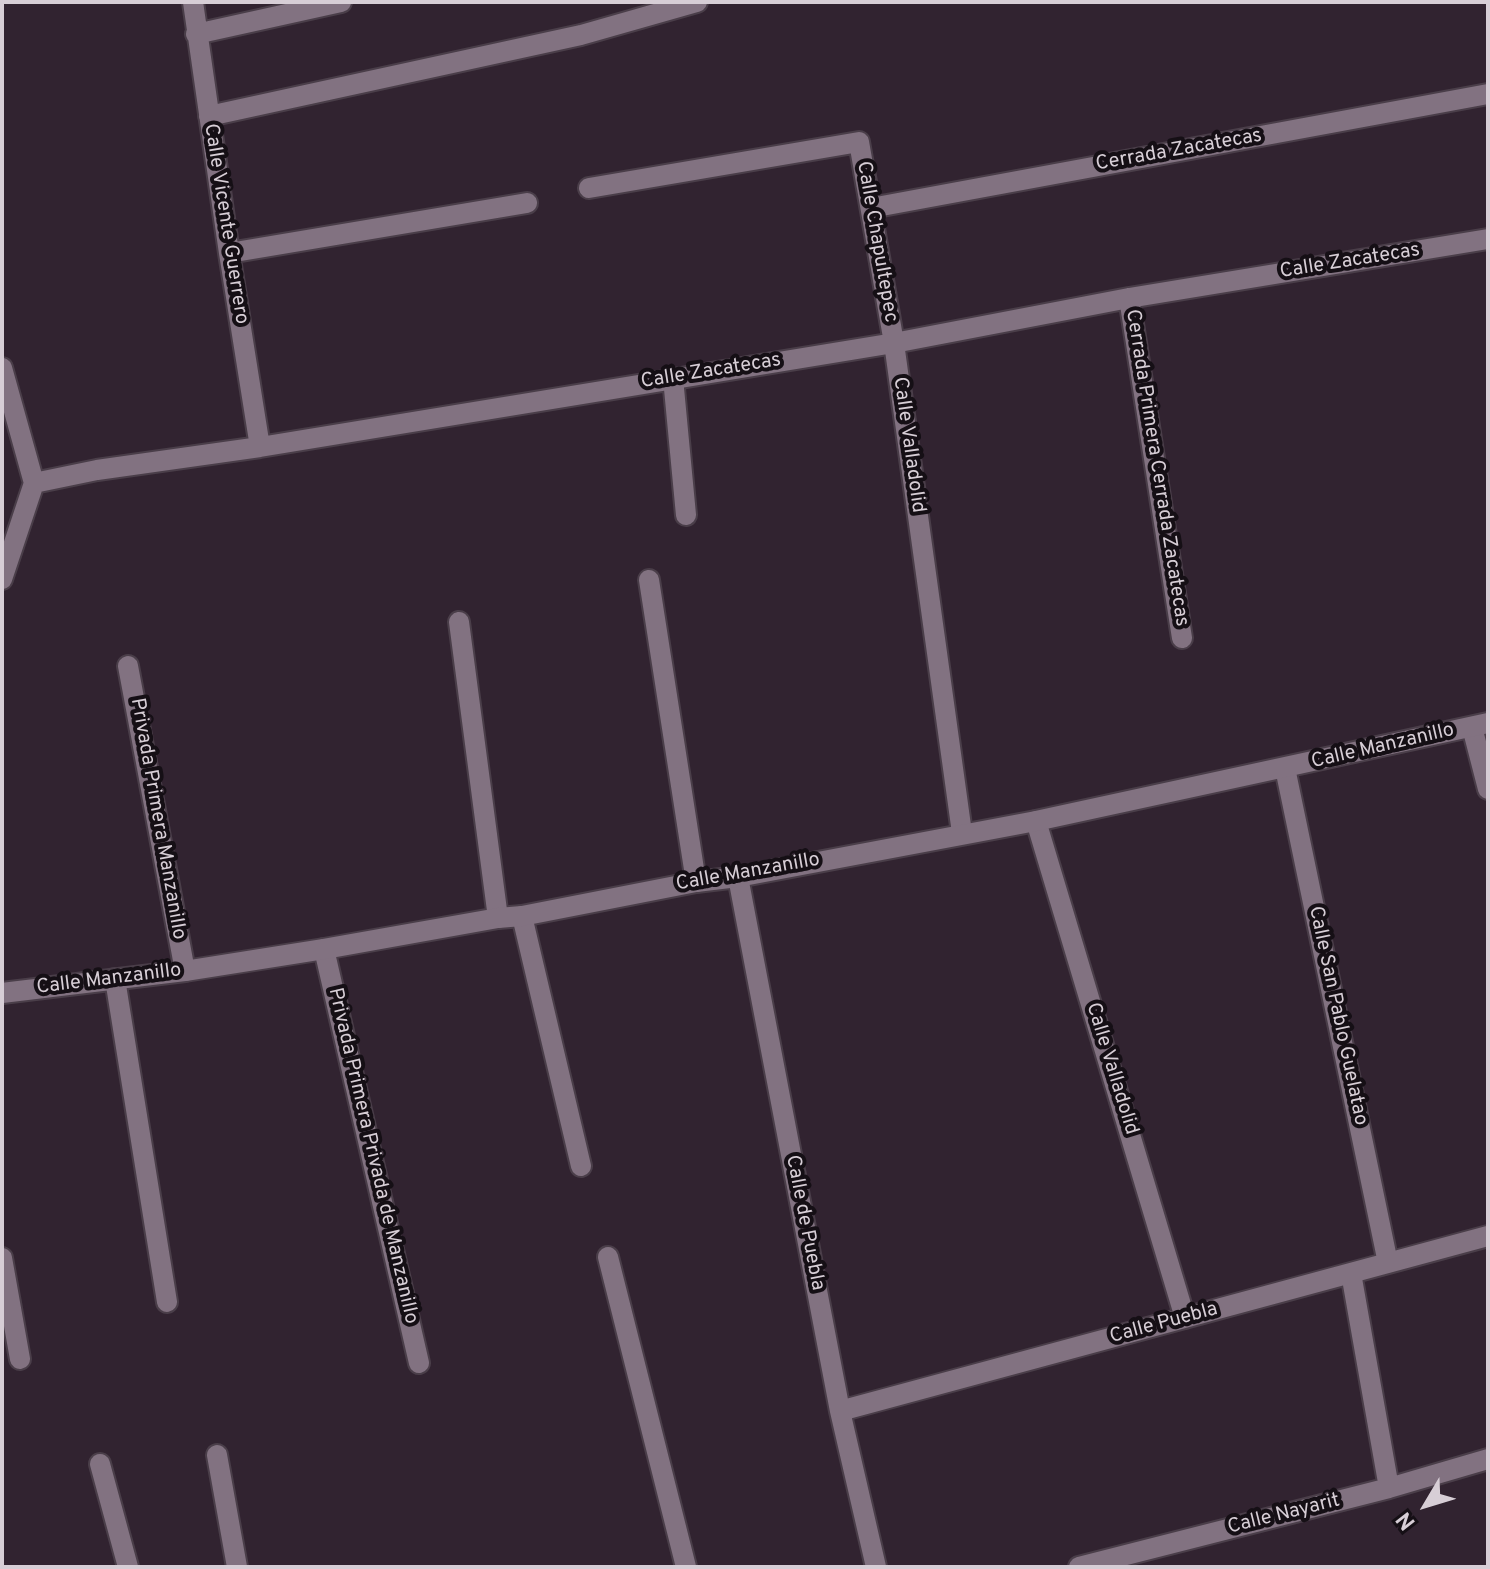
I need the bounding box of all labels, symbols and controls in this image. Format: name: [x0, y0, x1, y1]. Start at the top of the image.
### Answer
street label: Calle Vicente Guerrero: [197, 122, 253, 326]
street label: Cerrada Zacatecas: [1094, 125, 1264, 177]
street label: Calle Chapultepec: [850, 159, 902, 325]
street label: Calle Zacatecas: [1278, 239, 1422, 285]
street label: Cerrada Primera Cerrada Zacatecas: [1119, 308, 1193, 628]
street label: Calle Zacatecas: [639, 349, 783, 395]
street label: Calle Valladolid: [887, 376, 929, 514]
street label: Privada Primera Manzanillo: [124, 696, 190, 942]
street label: Calle Manzanillo: [1309, 719, 1457, 775]
street label: Calle Manzanillo: [674, 849, 822, 897]
street label: Calle San Pablo Guelatao: [1302, 904, 1372, 1128]
street label: Calle Manzanillo: [35, 959, 183, 1001]
street label: Privada Primera Privada de Manzanillo: [322, 986, 422, 1326]
street label: Calle Valladolid: [1080, 1000, 1142, 1138]
street label: Calle de Puebla: [779, 1153, 829, 1293]
street label: Calle Puebla: [1107, 1298, 1221, 1350]
north arrow: [1386, 1465, 1466, 1545]
street label: Calle Nayarit: [1225, 1489, 1343, 1541]
text: N: [1391, 1506, 1422, 1535]

